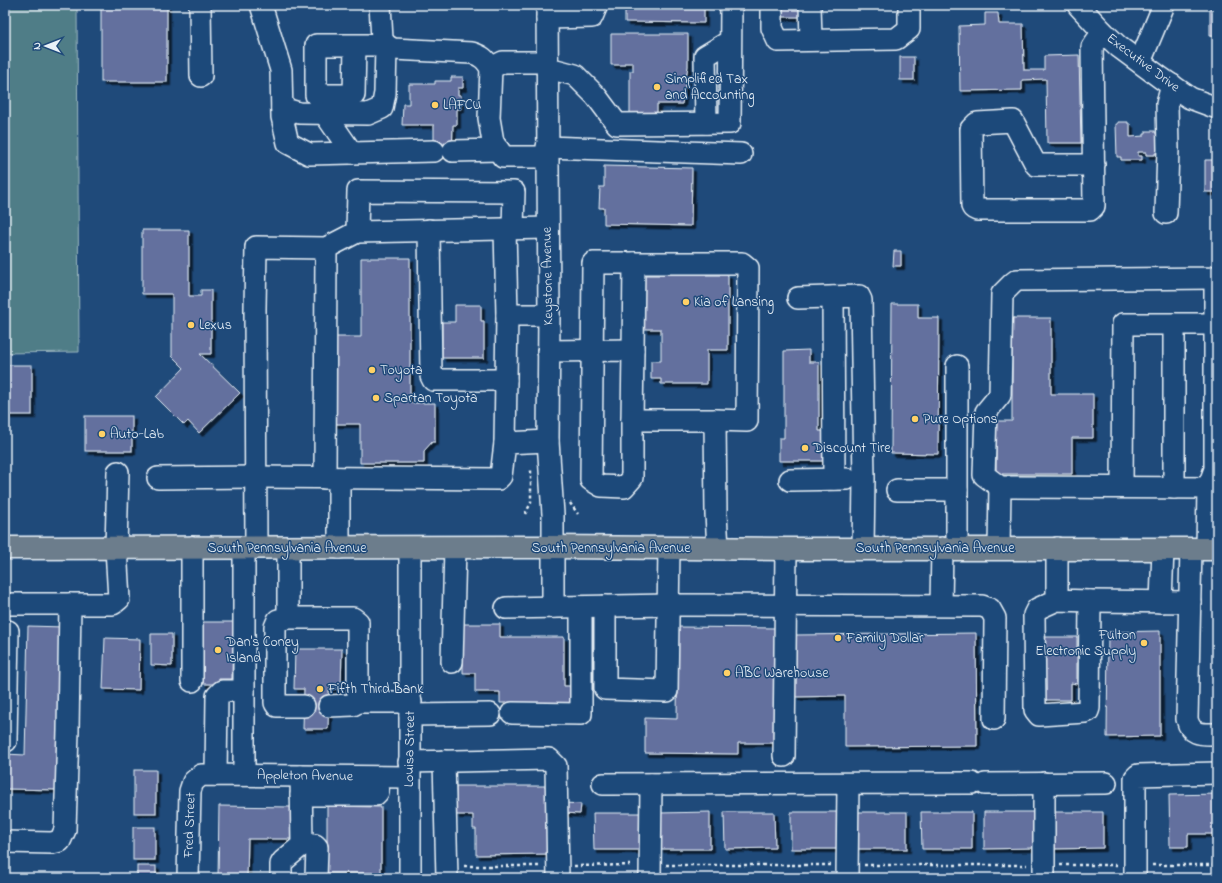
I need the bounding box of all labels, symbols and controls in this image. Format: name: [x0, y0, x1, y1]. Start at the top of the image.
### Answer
north arrow: [26, 26, 66, 66]
street label: Executive Drive: [1102, 28, 1185, 98]
text: N: [29, 42, 45, 50]
place label: Simplified Tax and Accounting: [665, 69, 754, 107]
marker: Simplified Tax and Accounting: [652, 82, 662, 92]
place label: LAFCU: [443, 95, 481, 116]
marker: LAFCU: [430, 100, 440, 110]
street label: Keystone Avenue: [537, 226, 560, 325]
place label: Kia of Lansing: [694, 292, 774, 314]
marker: Kia of Lansing: [681, 297, 691, 307]
place label: Lexus: [199, 315, 232, 336]
marker: Lexus: [186, 320, 196, 330]
place label: Toyota: [380, 360, 423, 382]
marker: Toyota: [367, 365, 377, 375]
place label: Spartan Toyota: [384, 388, 478, 410]
marker: Spartan Toyota: [371, 393, 381, 403]
place label: Pure Options: [923, 409, 998, 430]
marker: Pure Options: [910, 414, 920, 424]
place label: Auto-Lab: [110, 424, 165, 445]
marker: Auto-Lab: [97, 429, 107, 439]
place label: Discount Tire: [812, 438, 891, 459]
marker: Discount Tire: [800, 443, 810, 453]
street label: South Pennsylvania Avenue: [208, 538, 367, 560]
street label: South Pennsylvania Avenue: [532, 538, 691, 560]
street label: South Pennsylvania Avenue: [856, 538, 1015, 560]
place label: Fulton Electronic Supply: [1035, 625, 1136, 663]
place label: Family Dollar: [845, 628, 924, 650]
place label: Dan's Coney Island: [225, 632, 299, 669]
marker: Family Dollar: [833, 633, 843, 643]
marker: Fulton Electronic Supply: [1139, 638, 1149, 648]
marker: Dan's Coney Island: [213, 645, 223, 655]
place label: ABC Warehouse: [735, 663, 829, 684]
marker: ABC Warehouse: [722, 668, 732, 678]
place label: Fifth Third Bank: [327, 679, 424, 700]
marker: Fifth Third Bank: [315, 684, 325, 694]
street label: Louisa Street: [399, 710, 421, 787]
street label: Appleton Avenue: [257, 765, 354, 787]
street label: Fred Street: [178, 792, 202, 859]

